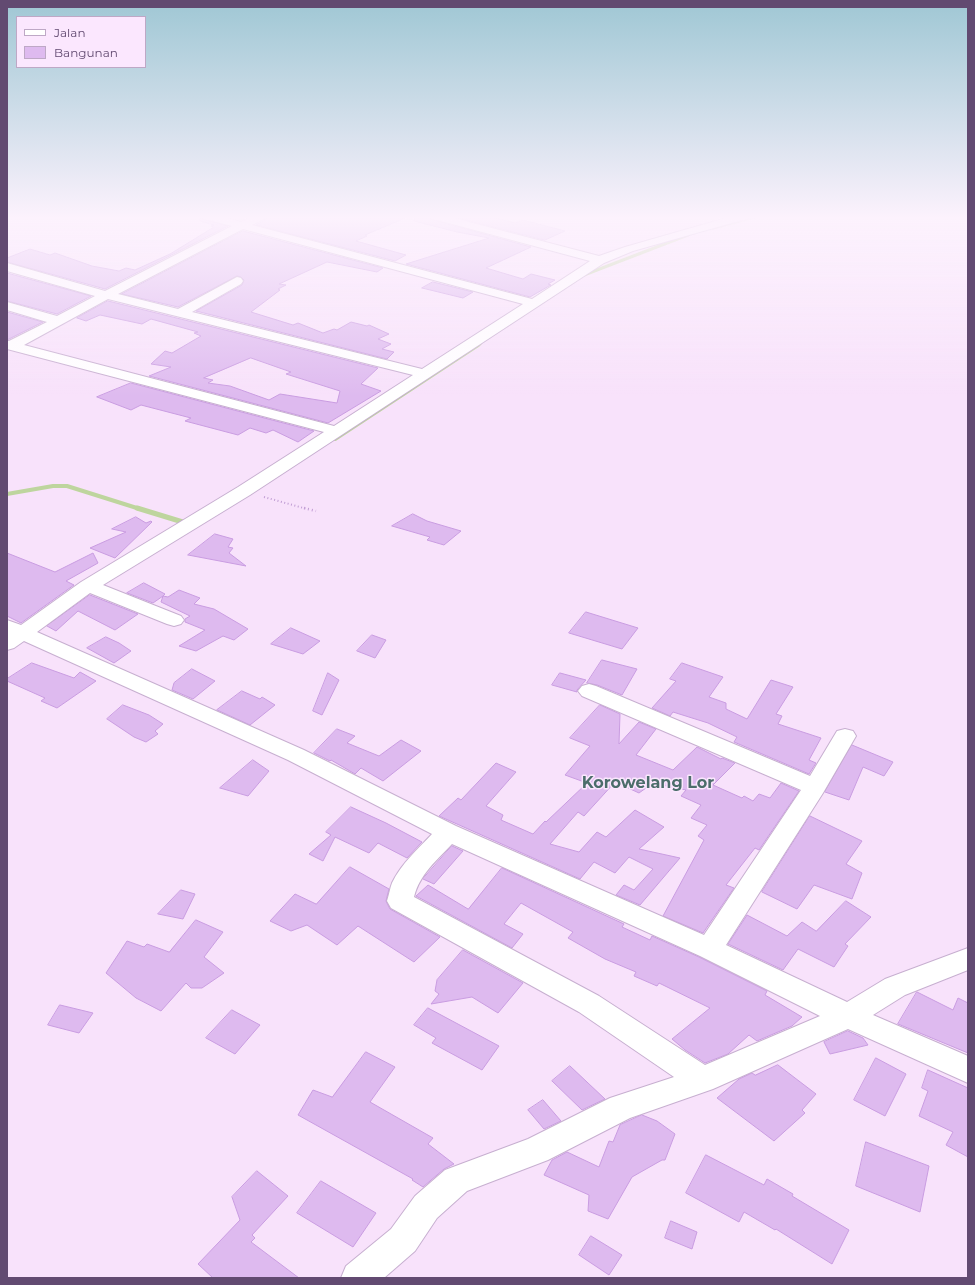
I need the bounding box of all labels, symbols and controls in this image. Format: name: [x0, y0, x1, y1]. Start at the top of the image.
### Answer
legend: [16, 16, 146, 68]
text: Jalan: [54, 25, 86, 40]
text: Bangunan: [54, 45, 118, 60]
district label: Korowelang Lor: [582, 773, 714, 793]

